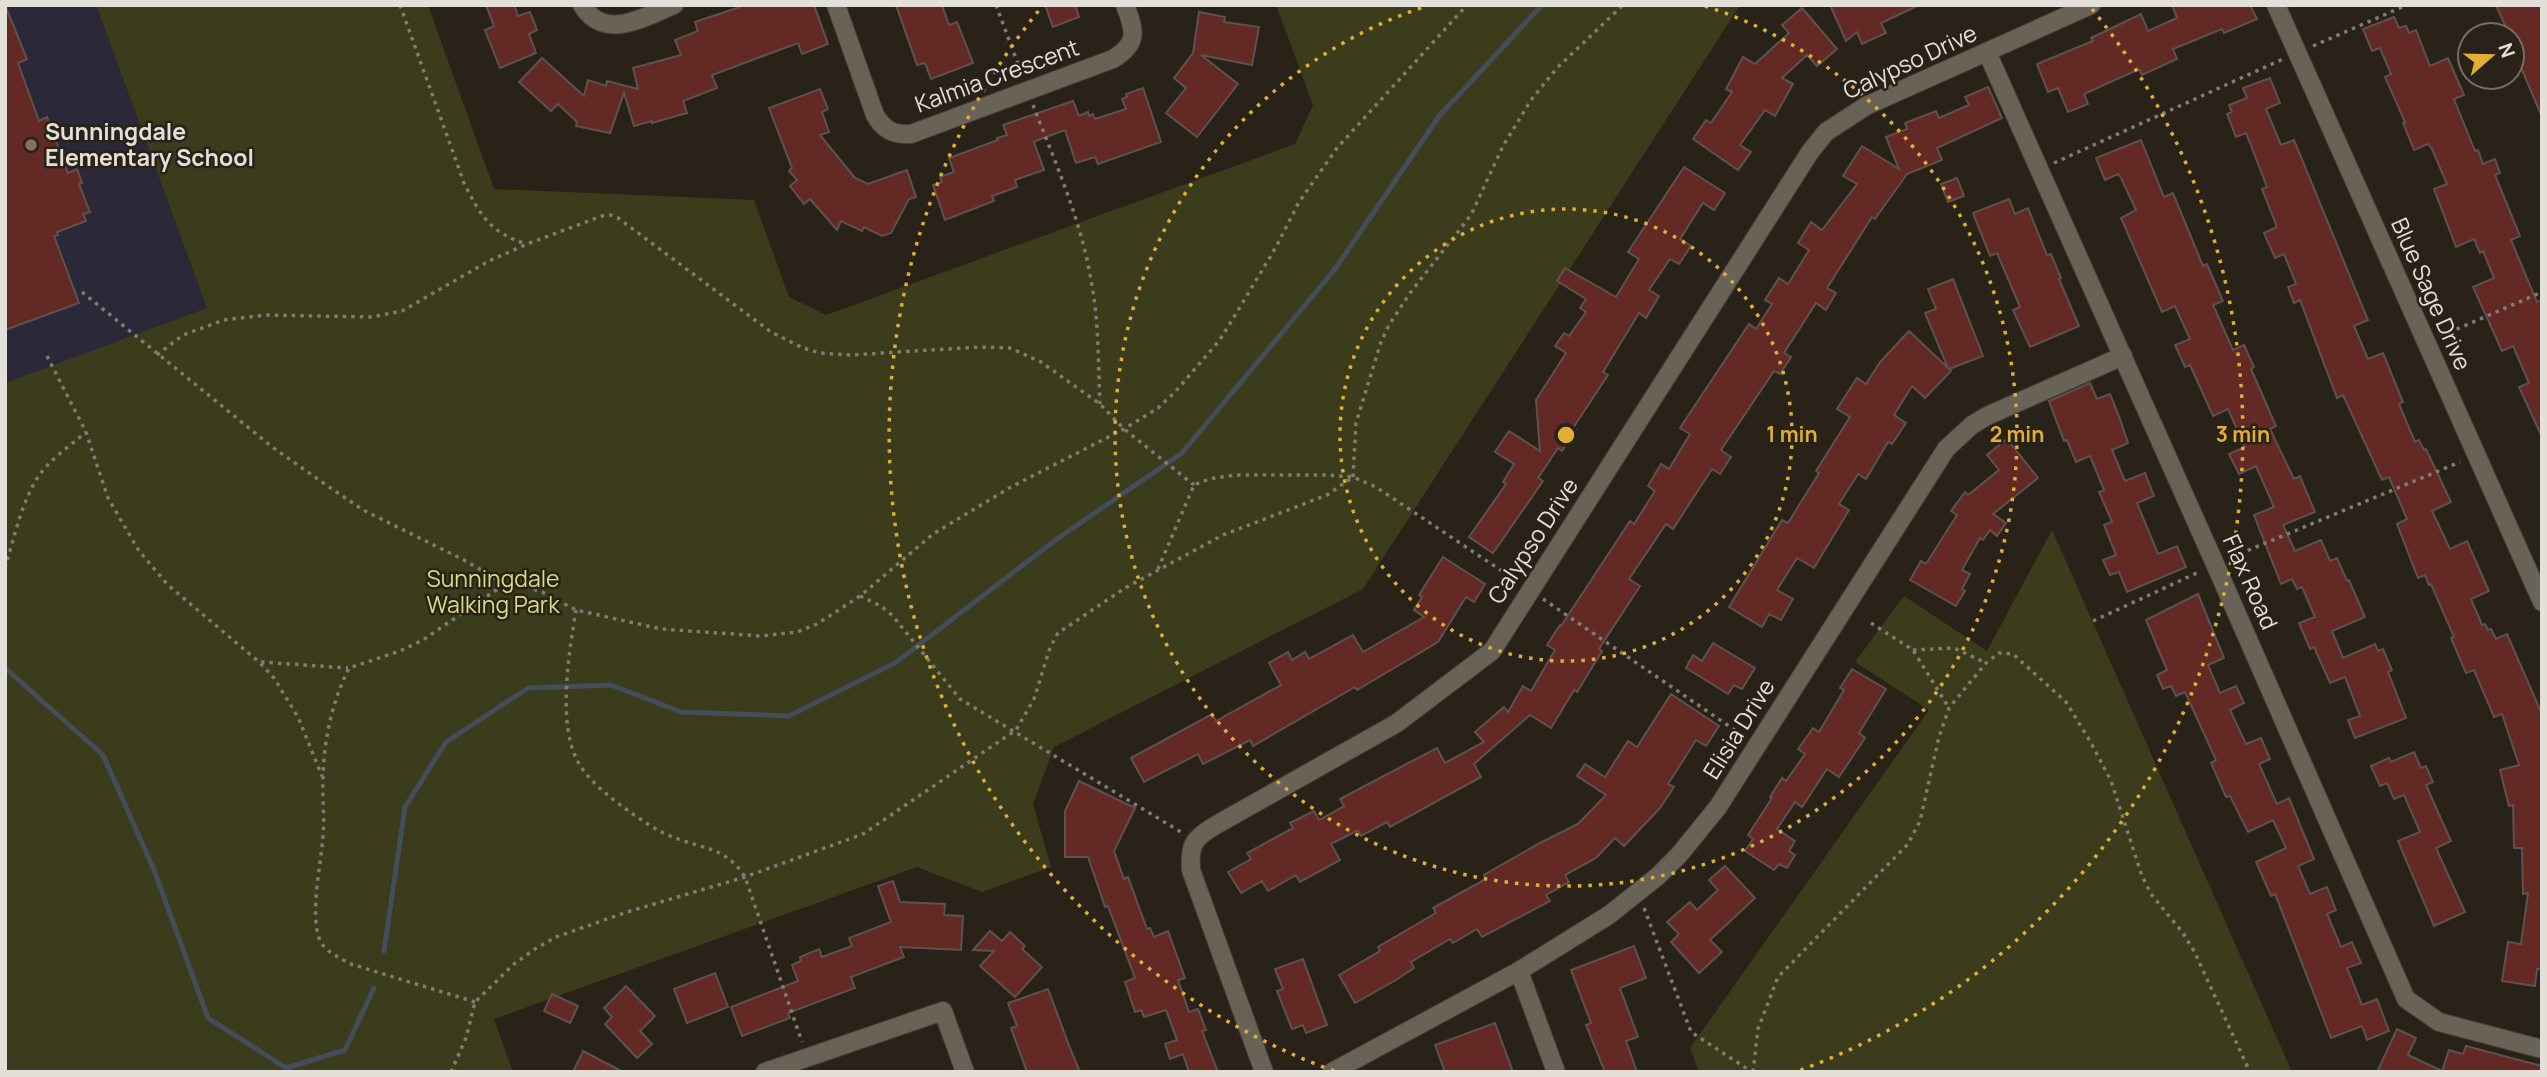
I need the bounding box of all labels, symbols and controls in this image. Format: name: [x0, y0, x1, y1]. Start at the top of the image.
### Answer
street label: Calypso Drive: [1837, 16, 1982, 106]
north arrow: [2456, 21, 2526, 91]
street label: Kalmia Crescent: [910, 31, 1083, 120]
text: N: [2492, 39, 2522, 61]
place label: Sunningdale Elementary School: [45, 115, 254, 173]
marker: Sunningdale Elementary School: [23, 137, 39, 153]
street label: Blue Sage Drive: [2384, 212, 2480, 375]
text: 1 min: [1766, 420, 1818, 448]
text: 2 min: [1990, 420, 2044, 448]
text: 3 min: [2216, 420, 2270, 448]
centre of rings: [1554, 423, 1578, 447]
street label: Calypso Drive: [1479, 471, 1585, 610]
street label: Flax Road: [2216, 529, 2286, 634]
park label: Sunningdale Walking Park: [426, 562, 560, 620]
street label: Elisia Drive: [1695, 672, 1782, 785]

